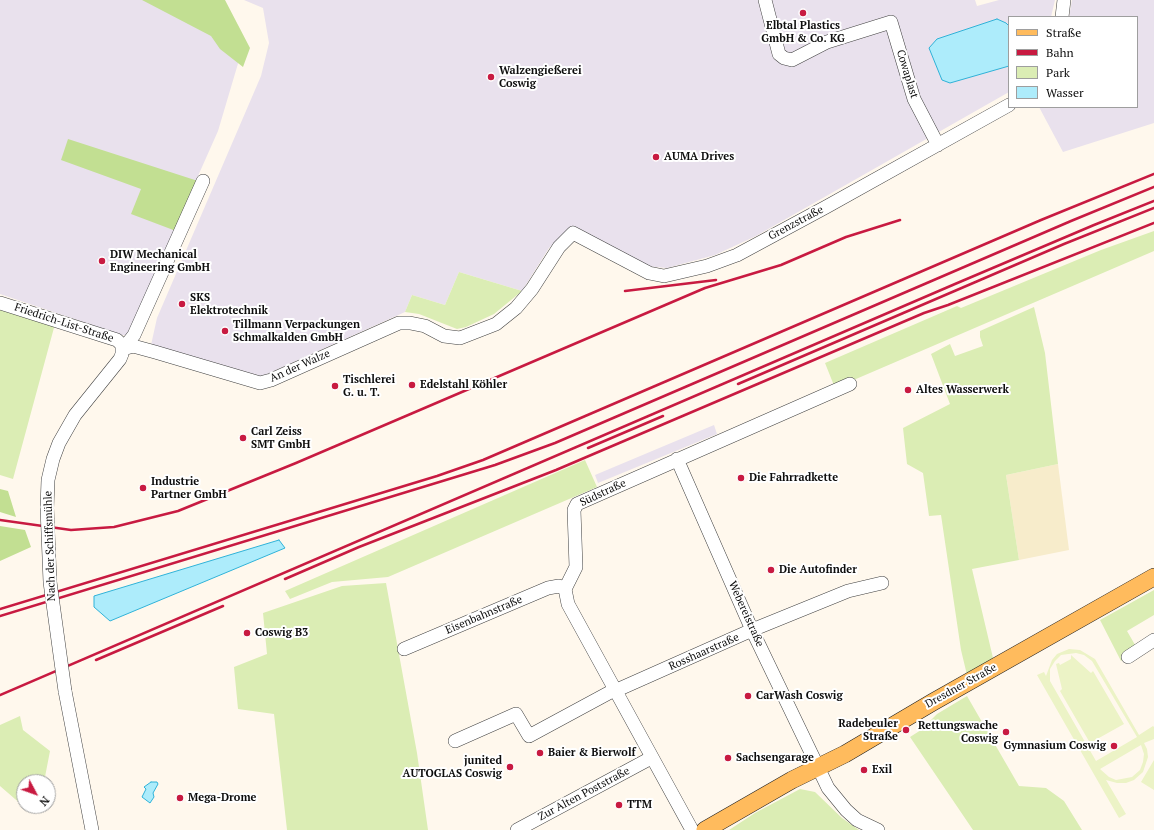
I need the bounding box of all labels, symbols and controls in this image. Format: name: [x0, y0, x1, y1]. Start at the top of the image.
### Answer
marker: Elbtal Plastics GmbH & Co. KG: [798, 8, 808, 18]
legend: [1008, 16, 1138, 108]
place label: Elbtal Plastics GmbH & Co. KG: [761, 19, 845, 45]
text: Straße: [1046, 25, 1081, 40]
text: Bahn: [1046, 45, 1074, 60]
street label: Cowaplast: [893, 48, 921, 100]
place label: Walzengießerei Coswig: [499, 64, 582, 90]
text: Park: [1046, 65, 1070, 80]
marker: Walzengießerei Coswig: [486, 72, 496, 82]
text: Wasser: [1046, 85, 1084, 100]
place label: AUMA Drives: [664, 150, 734, 164]
marker: AUMA Drives: [651, 152, 661, 162]
street label: Grenzstraße: [766, 203, 826, 243]
place label: DIW Mechanical Engineering GmbH: [110, 248, 210, 274]
marker: DIW Mechanical Engineering GmbH: [97, 256, 107, 266]
place label: SKS Elektrotechnik: [190, 291, 268, 317]
marker: SKS Elektrotechnik: [177, 299, 187, 309]
street label: Friedrich-List-Straße: [13, 301, 115, 345]
place label: Tillmann Verpackungen Schmalkalden GmbH: [233, 318, 360, 344]
marker: Tillmann Verpackungen Schmalkalden GmbH: [220, 326, 230, 336]
street label: An der Walze: [268, 347, 332, 385]
place label: Tischlerei G. u. T.: [343, 373, 395, 399]
place label: Edelstahl Köhler: [420, 378, 507, 392]
marker: Edelstahl Köhler: [407, 380, 417, 390]
marker: Tischlerei G. u. T.: [330, 381, 340, 391]
place label: Altes Wasserwerk: [916, 383, 1009, 397]
marker: Altes Wasserwerk: [903, 385, 913, 395]
place label: Carl Zeiss SMT GmbH: [251, 425, 311, 451]
marker: Carl Zeiss SMT GmbH: [238, 433, 248, 443]
place label: Die Fahrradkette: [749, 471, 838, 485]
marker: Die Fahrradkette: [736, 473, 746, 483]
place label: Industrie Partner GmbH: [151, 475, 227, 501]
street label: Südstraße: [578, 477, 628, 509]
marker: Industrie Partner GmbH: [138, 483, 148, 493]
street label: Nach der Schiffsmühle: [41, 491, 59, 601]
place label: Die Autofinder: [779, 563, 857, 577]
marker: Die Autofinder: [766, 565, 776, 575]
street label: Webereistraße: [726, 579, 766, 649]
street label: Eisenbahnstraße: [444, 593, 524, 637]
place label: Coswig B3: [255, 626, 308, 640]
marker: Coswig B3: [242, 628, 252, 638]
street label: Rosshaarstraße: [667, 631, 741, 673]
street label: Dresdner Straße: [923, 661, 999, 711]
place label: CarWash Coswig: [756, 689, 843, 703]
marker: CarWash Coswig: [743, 691, 753, 701]
place label: Radebeuler Straße: [838, 717, 898, 743]
place label: Rettungswache Coswig: [918, 719, 998, 745]
marker: Radebeuler Straße: [901, 725, 911, 735]
marker: Rettungswache Coswig: [1001, 727, 1011, 737]
place label: Gymnasium Coswig: [1003, 739, 1106, 753]
marker: Gymnasium Coswig: [1109, 741, 1119, 751]
place label: Baier & Bierwolf: [548, 746, 636, 760]
marker: Baier & Bierwolf: [535, 748, 545, 758]
place label: Sachsengarage: [736, 751, 814, 765]
marker: Sachsengarage: [723, 753, 733, 763]
place label: junited AUTOGLAS Coswig: [402, 754, 502, 780]
marker: junited AUTOGLAS Coswig: [505, 762, 515, 772]
place label: Exil: [872, 763, 892, 777]
street label: Zur Alten Poststraße: [536, 764, 632, 824]
marker: Exil: [859, 765, 869, 775]
north arrow: [16, 774, 56, 814]
place label: Mega-Drome: [188, 791, 256, 805]
text: N: [36, 793, 52, 809]
marker: Mega-Drome: [175, 793, 185, 803]
place label: TTM: [627, 798, 652, 812]
marker: TTM: [614, 800, 624, 810]

